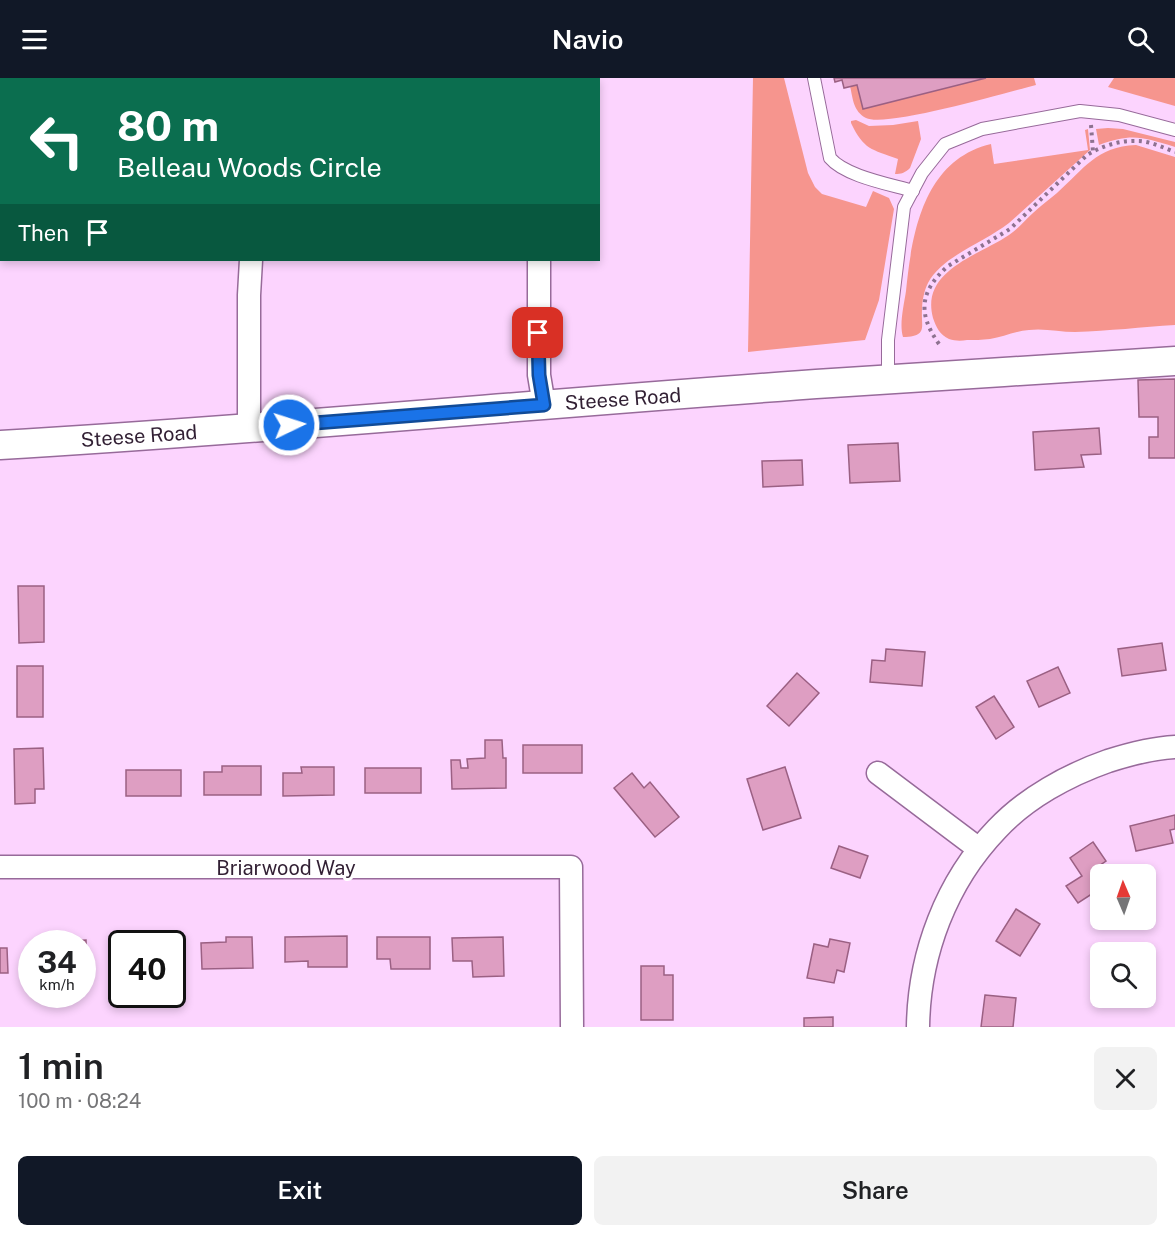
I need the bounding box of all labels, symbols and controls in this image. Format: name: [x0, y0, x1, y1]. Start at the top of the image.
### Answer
icon: menu: [18, 23, 51, 56]
text: Navio: [552, 23, 623, 55]
icon: search: [1124, 23, 1157, 56]
text: 80 m: [117, 101, 219, 150]
icon: left: [18, 102, 96, 180]
text: Belleau Woods Circle: [117, 151, 382, 183]
icon: arrive: [81, 216, 114, 249]
text: Then: [18, 220, 69, 246]
pin: [512, 307, 563, 358]
icon: arrive: [521, 316, 554, 349]
street label: Steese Road: [564, 383, 682, 415]
position arrow: [257, 393, 321, 457]
street label: Steese Road: [80, 420, 198, 452]
street label: Briarwood Way: [216, 856, 356, 880]
north arrow: [1090, 864, 1156, 930]
map controls: [1090, 864, 1156, 1008]
speed limit sign: 40: [108, 930, 186, 1008]
button: search: [1090, 942, 1156, 1008]
text: 34: [37, 944, 77, 980]
text: km/h: [39, 976, 75, 993]
text: 1 min: [18, 1045, 104, 1087]
button: close: [1094, 1047, 1157, 1110]
text: 100 m · 08:24: [18, 1089, 141, 1113]
button: Exit: [18, 1156, 582, 1225]
button: Share: [594, 1156, 1157, 1225]

